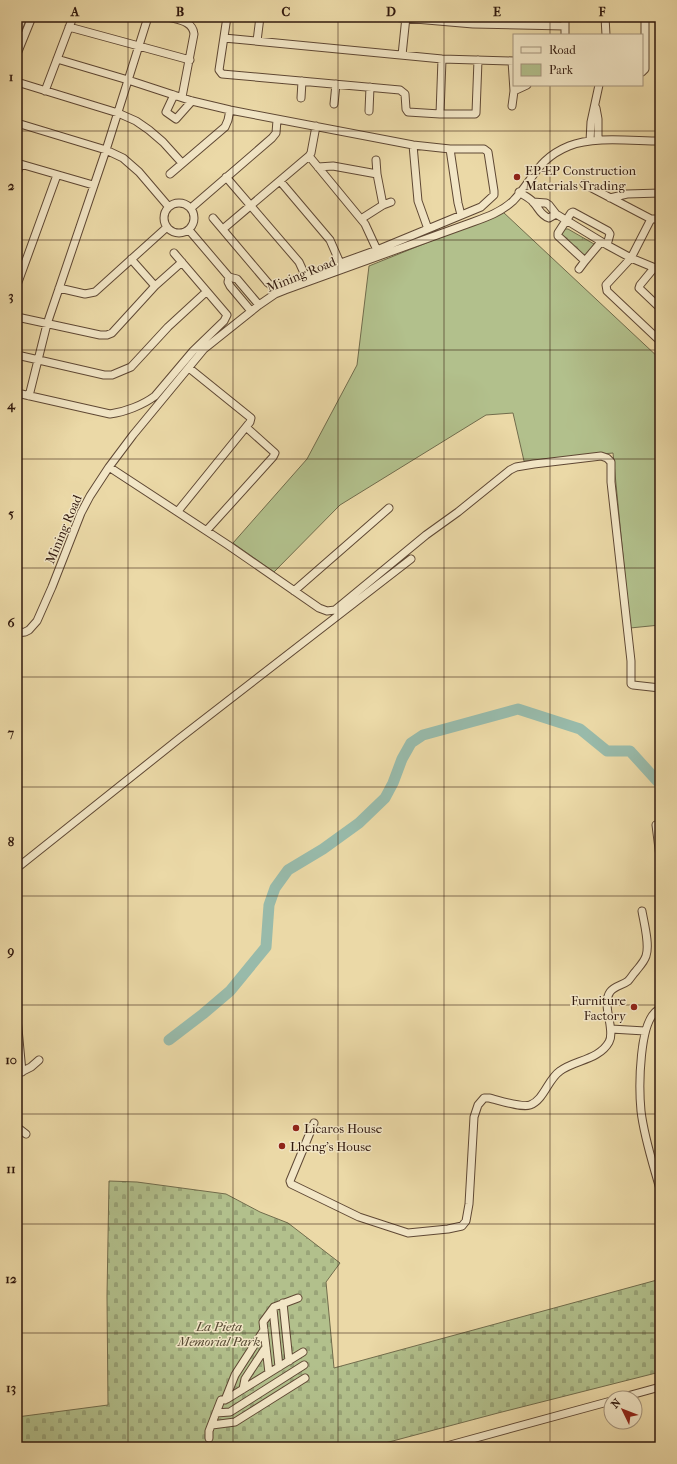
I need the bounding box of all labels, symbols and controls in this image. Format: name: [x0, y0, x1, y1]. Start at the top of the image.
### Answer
text: A: [70, 4, 80, 19]
text: B: [176, 4, 185, 19]
text: C: [282, 4, 291, 19]
text: D: [386, 4, 396, 19]
text: E: [493, 4, 501, 19]
text: F: [598, 4, 606, 19]
legend: [513, 34, 643, 86]
text: Road: [549, 43, 576, 57]
text: Park: [549, 63, 574, 77]
text: 1: [9, 69, 14, 84]
place label: EP-EP Construction Materials Trading: [525, 163, 636, 193]
marker: EP-EP Construction Materials Trading: [512, 172, 522, 182]
text: 2: [8, 178, 15, 193]
street label: Mining Road: [264, 253, 339, 295]
text: 3: [8, 288, 14, 304]
text: 4: [6, 397, 16, 413]
street label: Mining Road: [42, 492, 85, 566]
text: 5: [8, 506, 14, 521]
text: 6: [7, 615, 15, 630]
text: 7: [7, 725, 15, 740]
text: 8: [8, 834, 15, 849]
text: 9: [7, 943, 15, 959]
place label: Furniture Factory: [571, 993, 627, 1023]
marker: Furniture Factory: [629, 1002, 639, 1012]
text: 10: [5, 1052, 17, 1067]
place label: Licaros House: [304, 1121, 383, 1136]
marker: Licaros House: [291, 1123, 301, 1133]
place label: Lheng's House: [290, 1139, 372, 1154]
marker: Lheng's House: [277, 1141, 287, 1151]
text: 11: [6, 1161, 16, 1176]
text: 12: [5, 1271, 17, 1286]
park label: La Pieta Memorial Park: [177, 1319, 260, 1349]
text: 13: [6, 1380, 16, 1396]
north arrow: [603, 1390, 643, 1430]
text: N: [608, 1396, 624, 1411]

